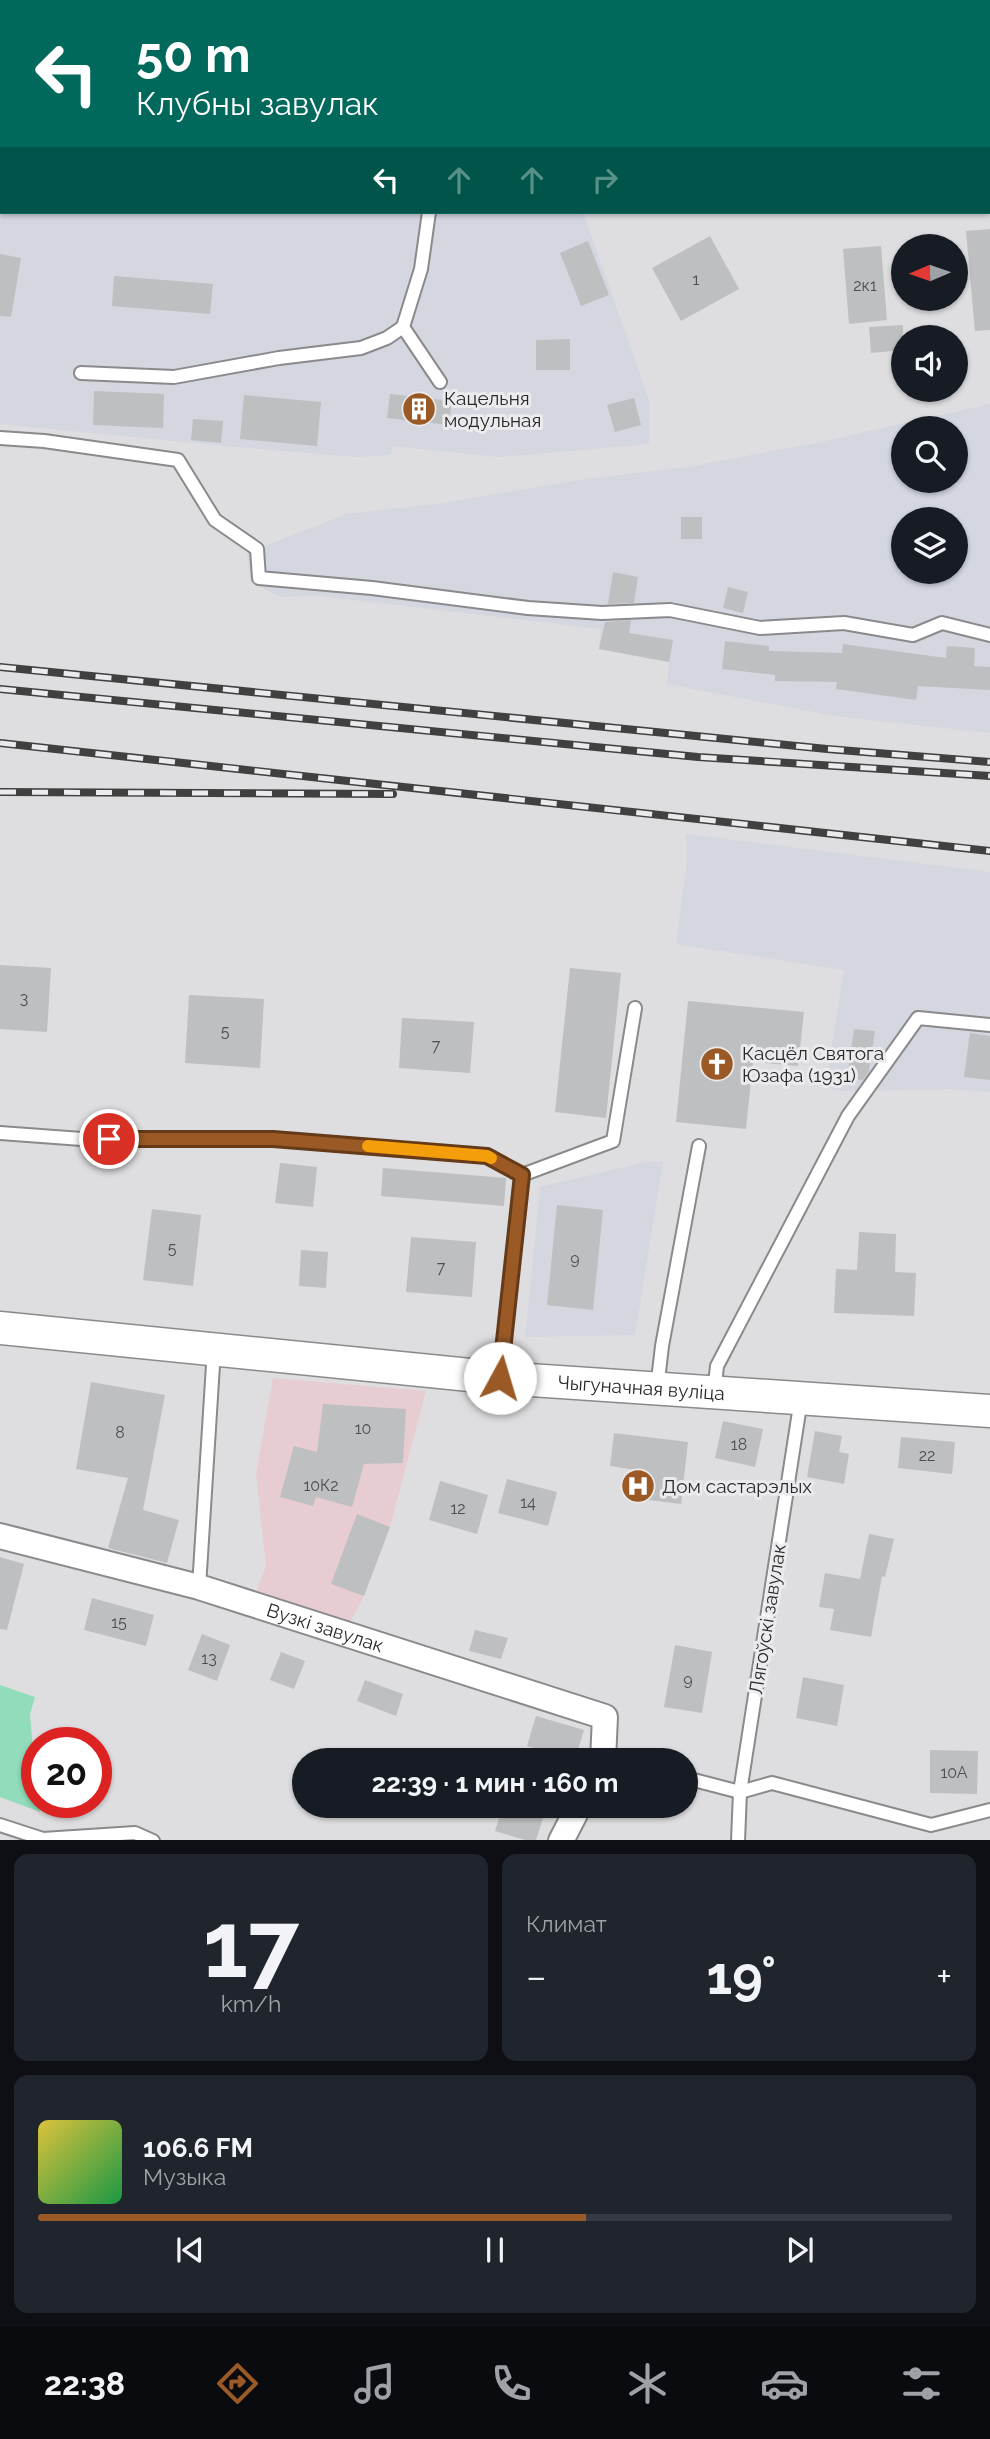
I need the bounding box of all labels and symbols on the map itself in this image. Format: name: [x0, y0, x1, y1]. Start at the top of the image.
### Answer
north arrow: [891, 234, 968, 312]
house number: 1: [693, 270, 700, 289]
house number: 2к1: [853, 276, 877, 295]
place label: Кацельня модульная: [444, 387, 541, 431]
building icon: Кацельня модульная: [400, 390, 438, 428]
house number: 3: [20, 989, 28, 1008]
house number: 5: [221, 1022, 230, 1041]
house number: 7: [432, 1036, 441, 1055]
place label: Касцёл Святога Юзафа (1931): [742, 1042, 884, 1086]
church icon: Касцёл Святога Юзафа (1931): [698, 1045, 736, 1083]
pin: [79, 1109, 139, 1169]
house number: 5: [168, 1239, 177, 1258]
house number: 9: [570, 1249, 580, 1268]
house number: 7: [437, 1258, 446, 1277]
position arrow: [463, 1341, 537, 1415]
street label: Чыгуначная вуліца: [557, 1371, 725, 1404]
house number: 10: [355, 1419, 371, 1438]
house number: 8: [115, 1423, 125, 1442]
house number: 18: [731, 1435, 747, 1454]
house number: 22: [919, 1446, 935, 1465]
hospital icon: Дом састарэлых: [619, 1467, 657, 1505]
place label: Дом састарэлых: [662, 1475, 812, 1497]
house number: 10К2: [303, 1476, 339, 1495]
house number: 14: [520, 1493, 536, 1512]
house number: 12: [450, 1499, 466, 1518]
street label: Лягоўскі завулак: [744, 1542, 790, 1696]
street label: Вузкі завулак: [264, 1598, 386, 1656]
house number: 15: [111, 1613, 127, 1632]
house number: 13: [201, 1649, 217, 1668]
house number: 9: [683, 1670, 693, 1689]
speed limit sign: 20: [21, 1727, 112, 1818]
house number: 10А: [940, 1763, 968, 1782]

